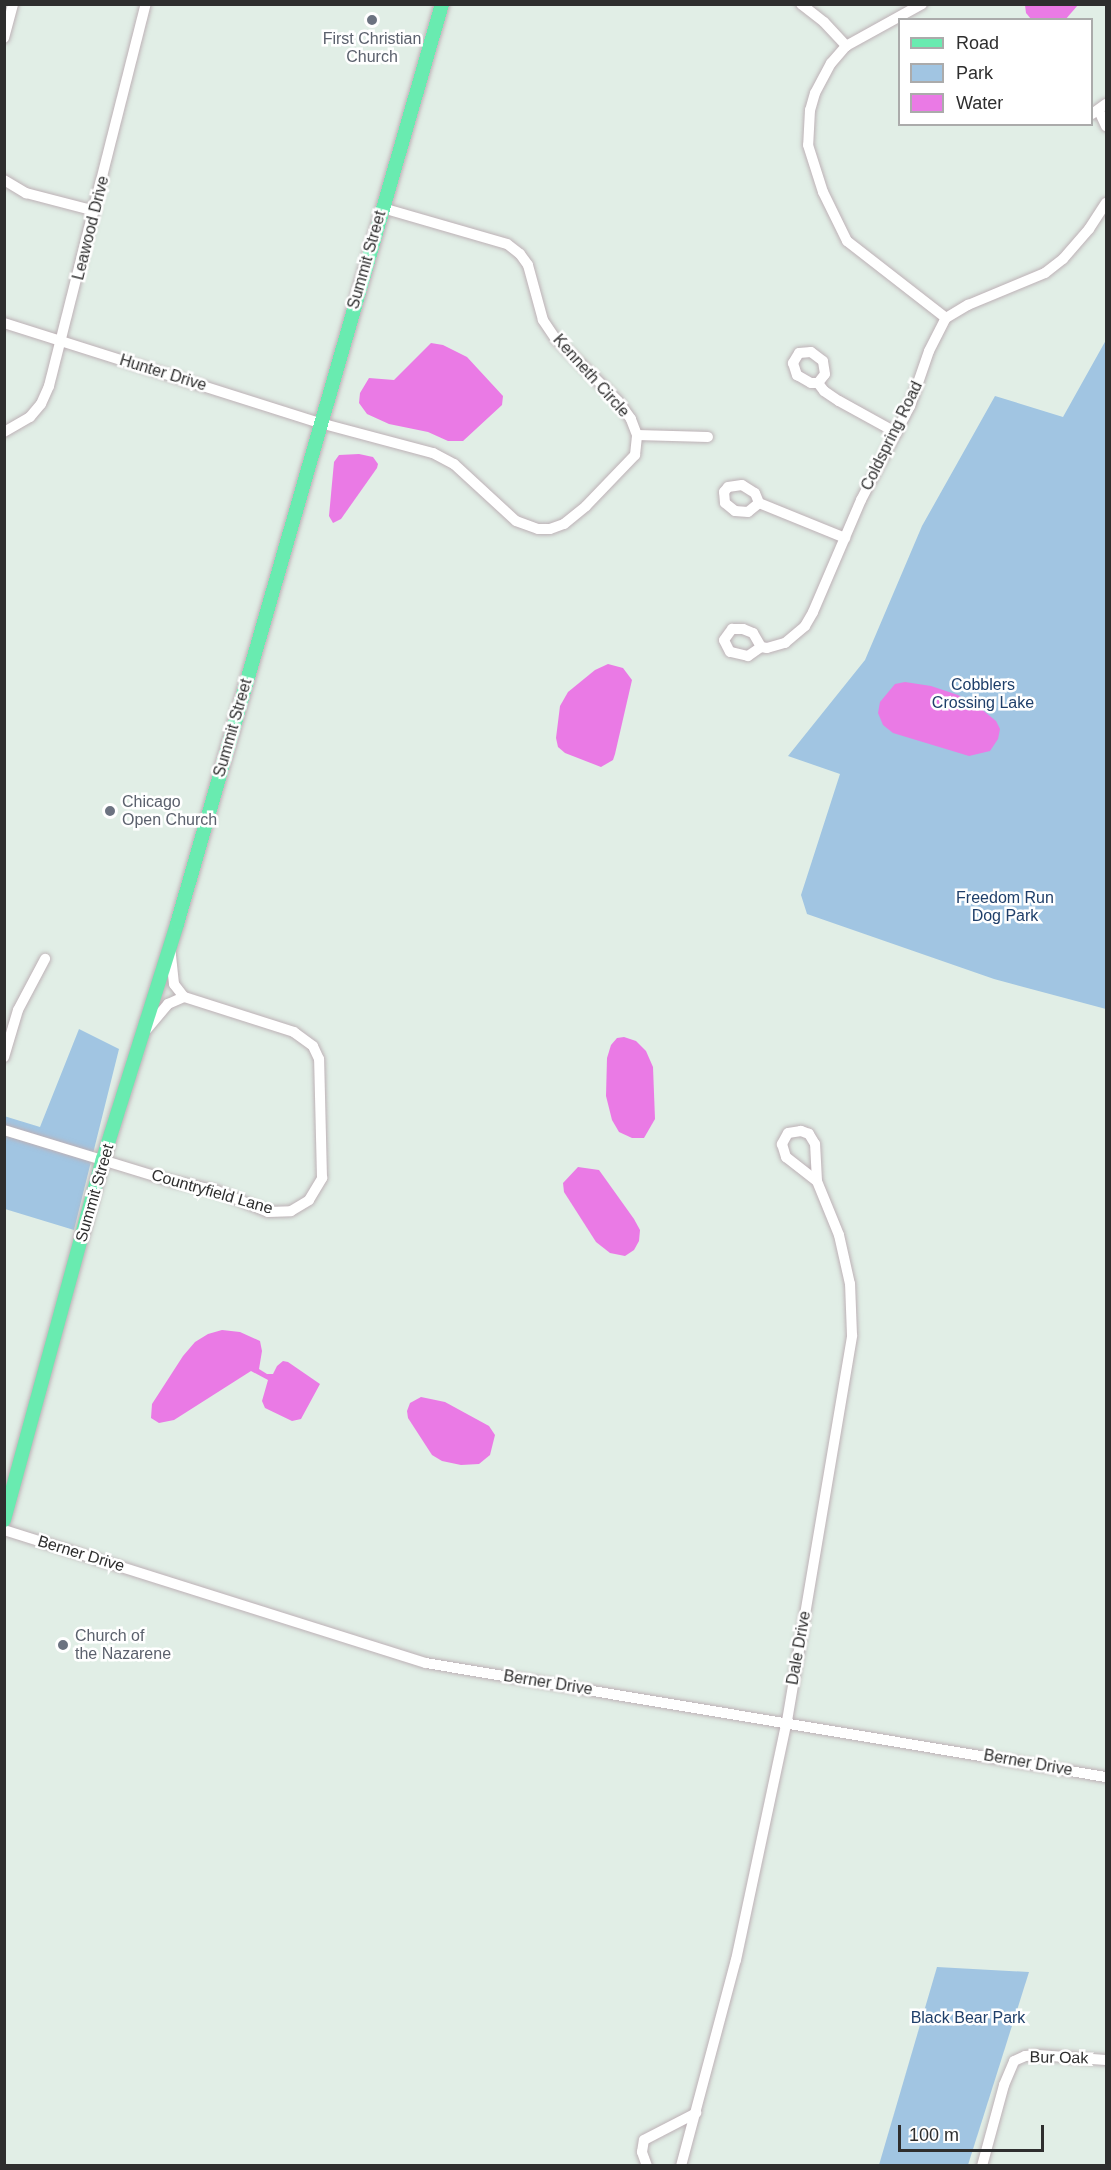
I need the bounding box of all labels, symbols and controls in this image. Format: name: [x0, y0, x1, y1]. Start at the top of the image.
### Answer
marker: First Christian Church: [365, 13, 379, 27]
legend: [898, 18, 1093, 126]
place label: First Christian Church: [323, 29, 421, 67]
text: Road: [956, 33, 999, 53]
text: Park: [956, 63, 993, 83]
text: Water: [956, 93, 1003, 113]
street label: Leawood Drive: [69, 174, 113, 282]
street label: Summit Street: [344, 209, 390, 311]
street label: Kenneth Circle: [549, 331, 633, 421]
street label: Hunter Drive: [117, 351, 209, 395]
street label: Coldspring Road: [857, 378, 927, 494]
park label: Cobblers Crossing Lake: [932, 675, 1034, 713]
street label: Summit Street: [210, 677, 256, 779]
place label: Chicago Open Church: [122, 792, 217, 830]
marker: Chicago Open Church: [103, 804, 117, 818]
park label: Freedom Run Dog Park: [956, 888, 1054, 926]
street label: Summit Street: [72, 1142, 118, 1244]
street label: Countryfield Lane: [149, 1165, 275, 1219]
street label: Berner Drive: [35, 1532, 127, 1576]
street label: Dale Drive: [783, 1610, 815, 1686]
place label: Church of the Nazarene: [75, 1626, 171, 1664]
marker: Church of the Nazarene: [56, 1638, 70, 1652]
street label: Berner Drive: [502, 1666, 594, 1700]
street label: Berner Drive: [982, 1746, 1074, 1780]
park label: Black Bear Park: [911, 2008, 1025, 2028]
street label: Bur Oak: [1029, 2048, 1089, 2068]
scale bar: [901, 2113, 1046, 2151]
text: 100 m: [909, 2125, 959, 2145]

